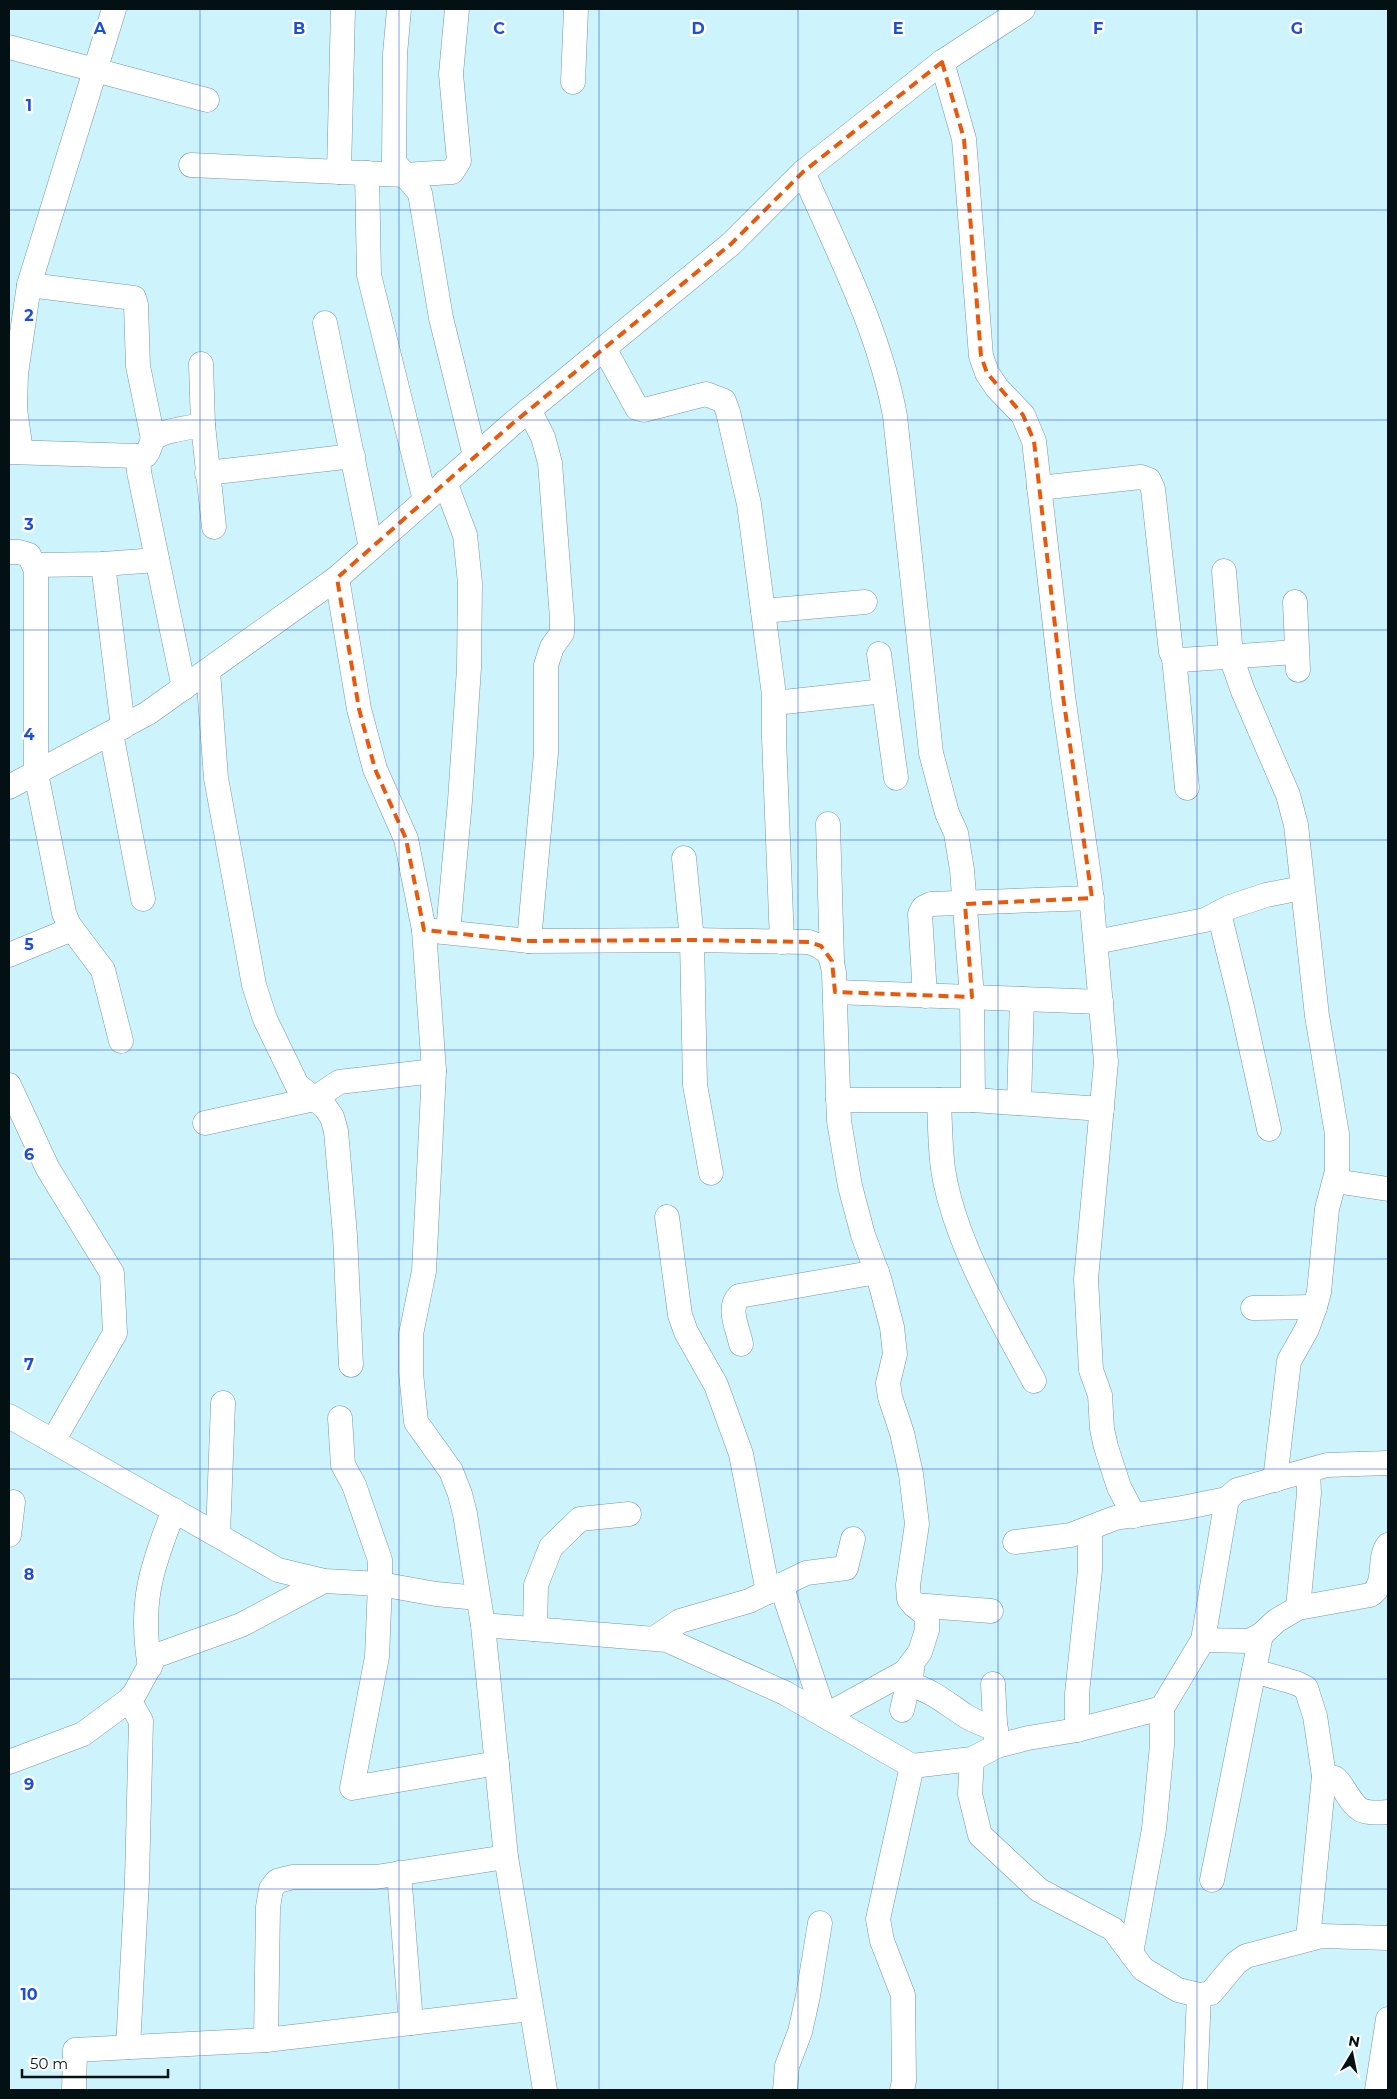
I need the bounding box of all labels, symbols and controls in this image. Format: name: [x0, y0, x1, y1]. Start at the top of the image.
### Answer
text: A: [93, 19, 107, 38]
text: B: [293, 19, 305, 38]
text: C: [493, 19, 505, 38]
text: D: [691, 19, 705, 38]
text: E: [893, 19, 903, 38]
text: F: [1093, 19, 1103, 38]
text: G: [1291, 19, 1303, 38]
text: 1: [26, 96, 32, 115]
text: 2: [24, 306, 34, 325]
text: 3: [23, 515, 34, 534]
text: 4: [23, 725, 35, 744]
text: 5: [24, 935, 34, 954]
text: 6: [24, 1145, 34, 1164]
text: 7: [24, 1355, 34, 1374]
text: 8: [24, 1565, 34, 1584]
text: 9: [24, 1775, 34, 1794]
text: 10: [20, 1985, 38, 2004]
north arrow: [1327, 2029, 1377, 2079]
text: N: [1347, 2031, 1361, 2051]
scale bar: [22, 2046, 169, 2078]
text: 50 m: [30, 2054, 68, 2073]

